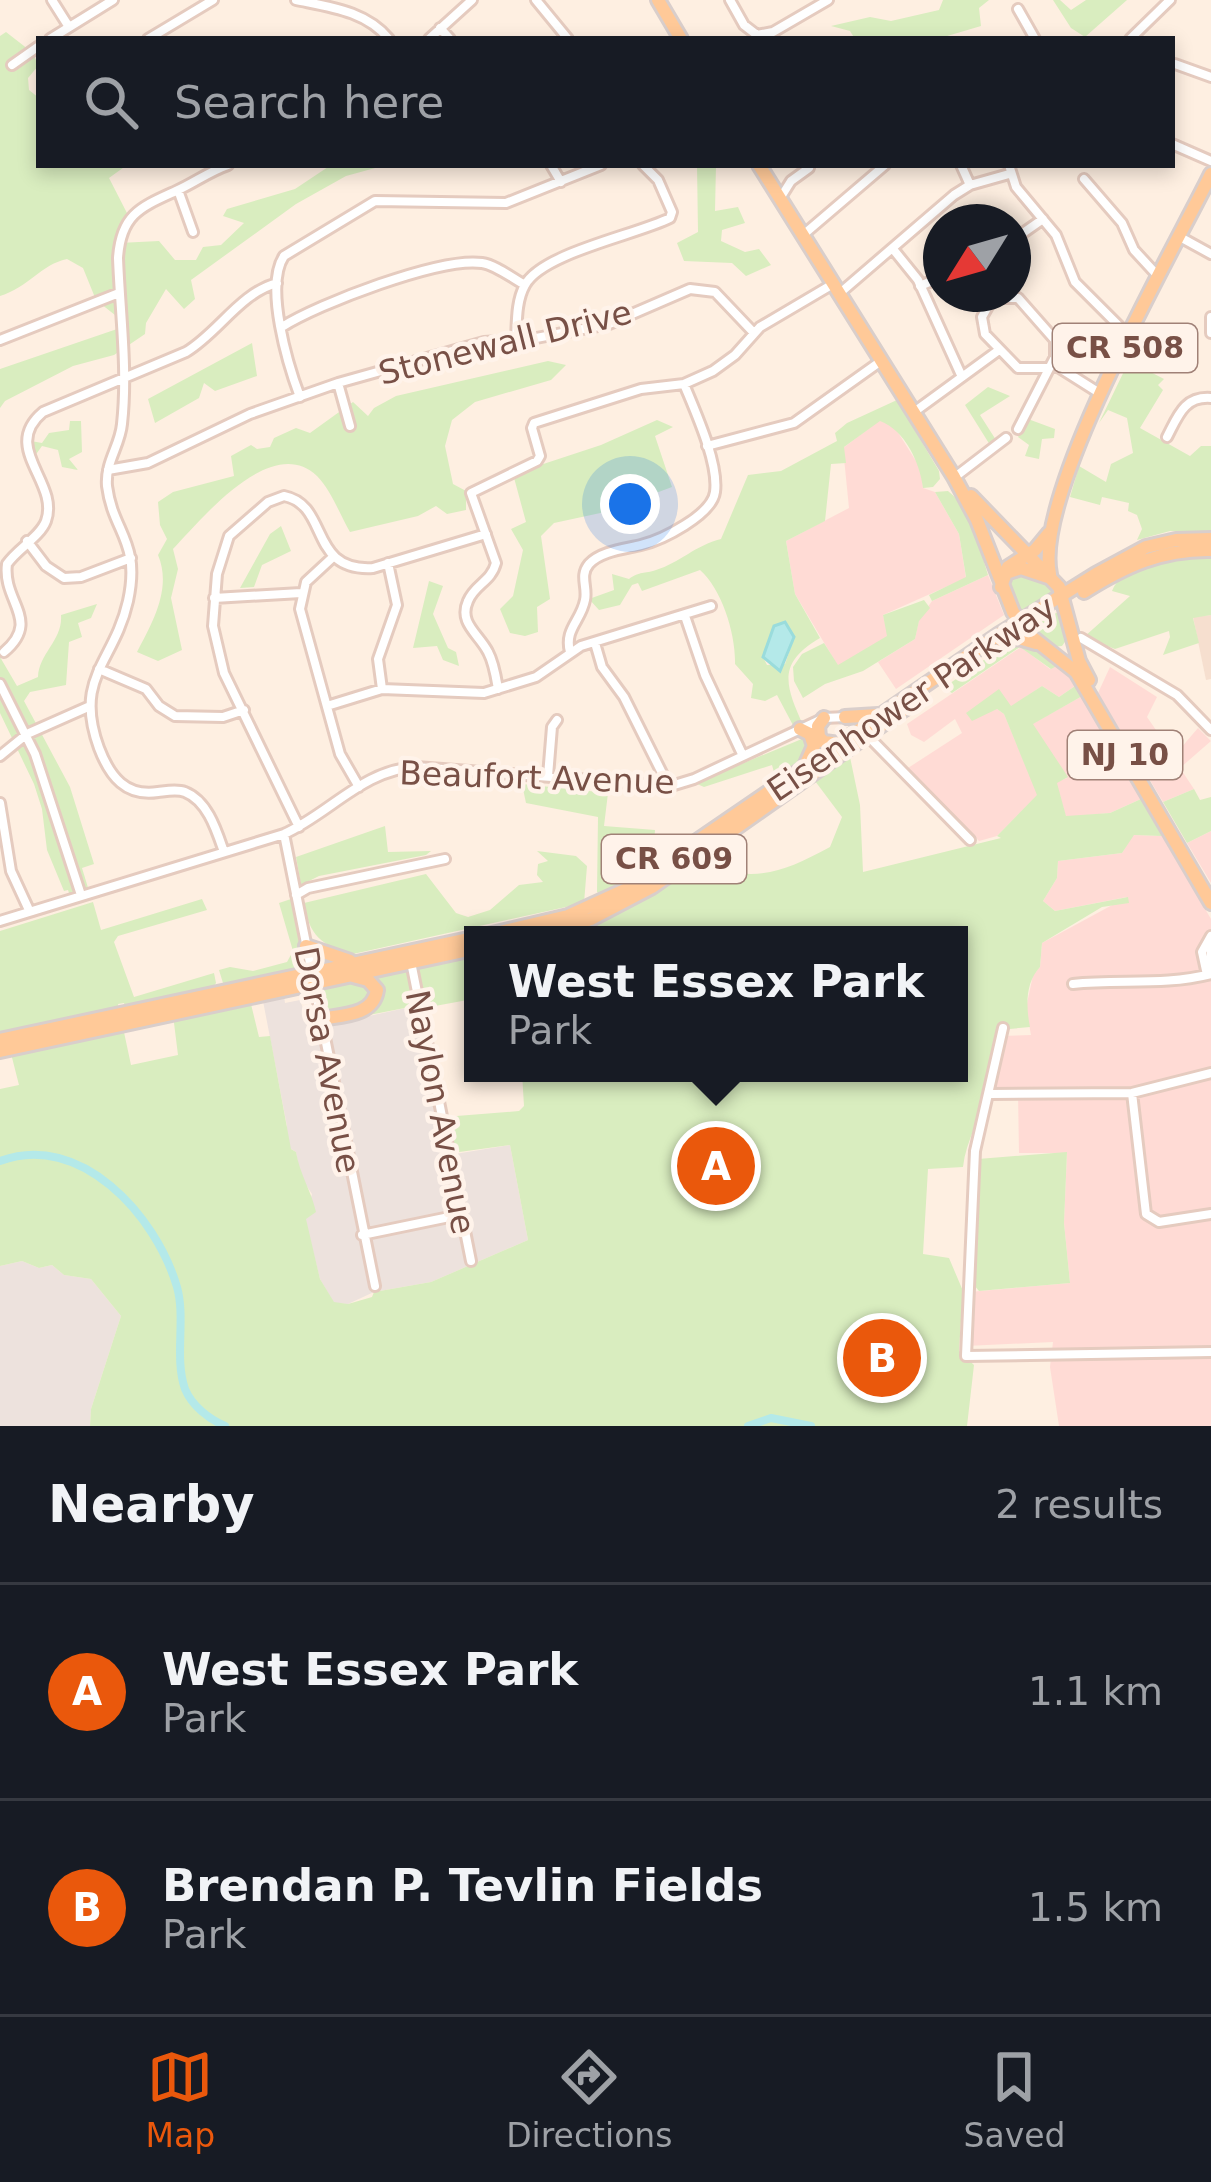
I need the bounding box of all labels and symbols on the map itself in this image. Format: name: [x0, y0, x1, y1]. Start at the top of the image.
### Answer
north arrow: [923, 204, 1031, 312]
street label: Stonewall Drive: [375, 292, 636, 393]
road number: CR 508: [1053, 324, 1197, 372]
your location: [600, 474, 660, 534]
street label: Eisenhower Parkway: [760, 587, 1063, 809]
road number: NJ 10: [1068, 731, 1182, 779]
street label: Beaufort Avenue: [399, 753, 675, 802]
road number: CR 609: [602, 835, 746, 883]
street label: Dorsa Avenue: [286, 944, 369, 1177]
street label: Naylon Avenue: [398, 987, 483, 1237]
pin: A: [677, 1121, 755, 1211]
pin: B: [843, 1313, 921, 1403]

